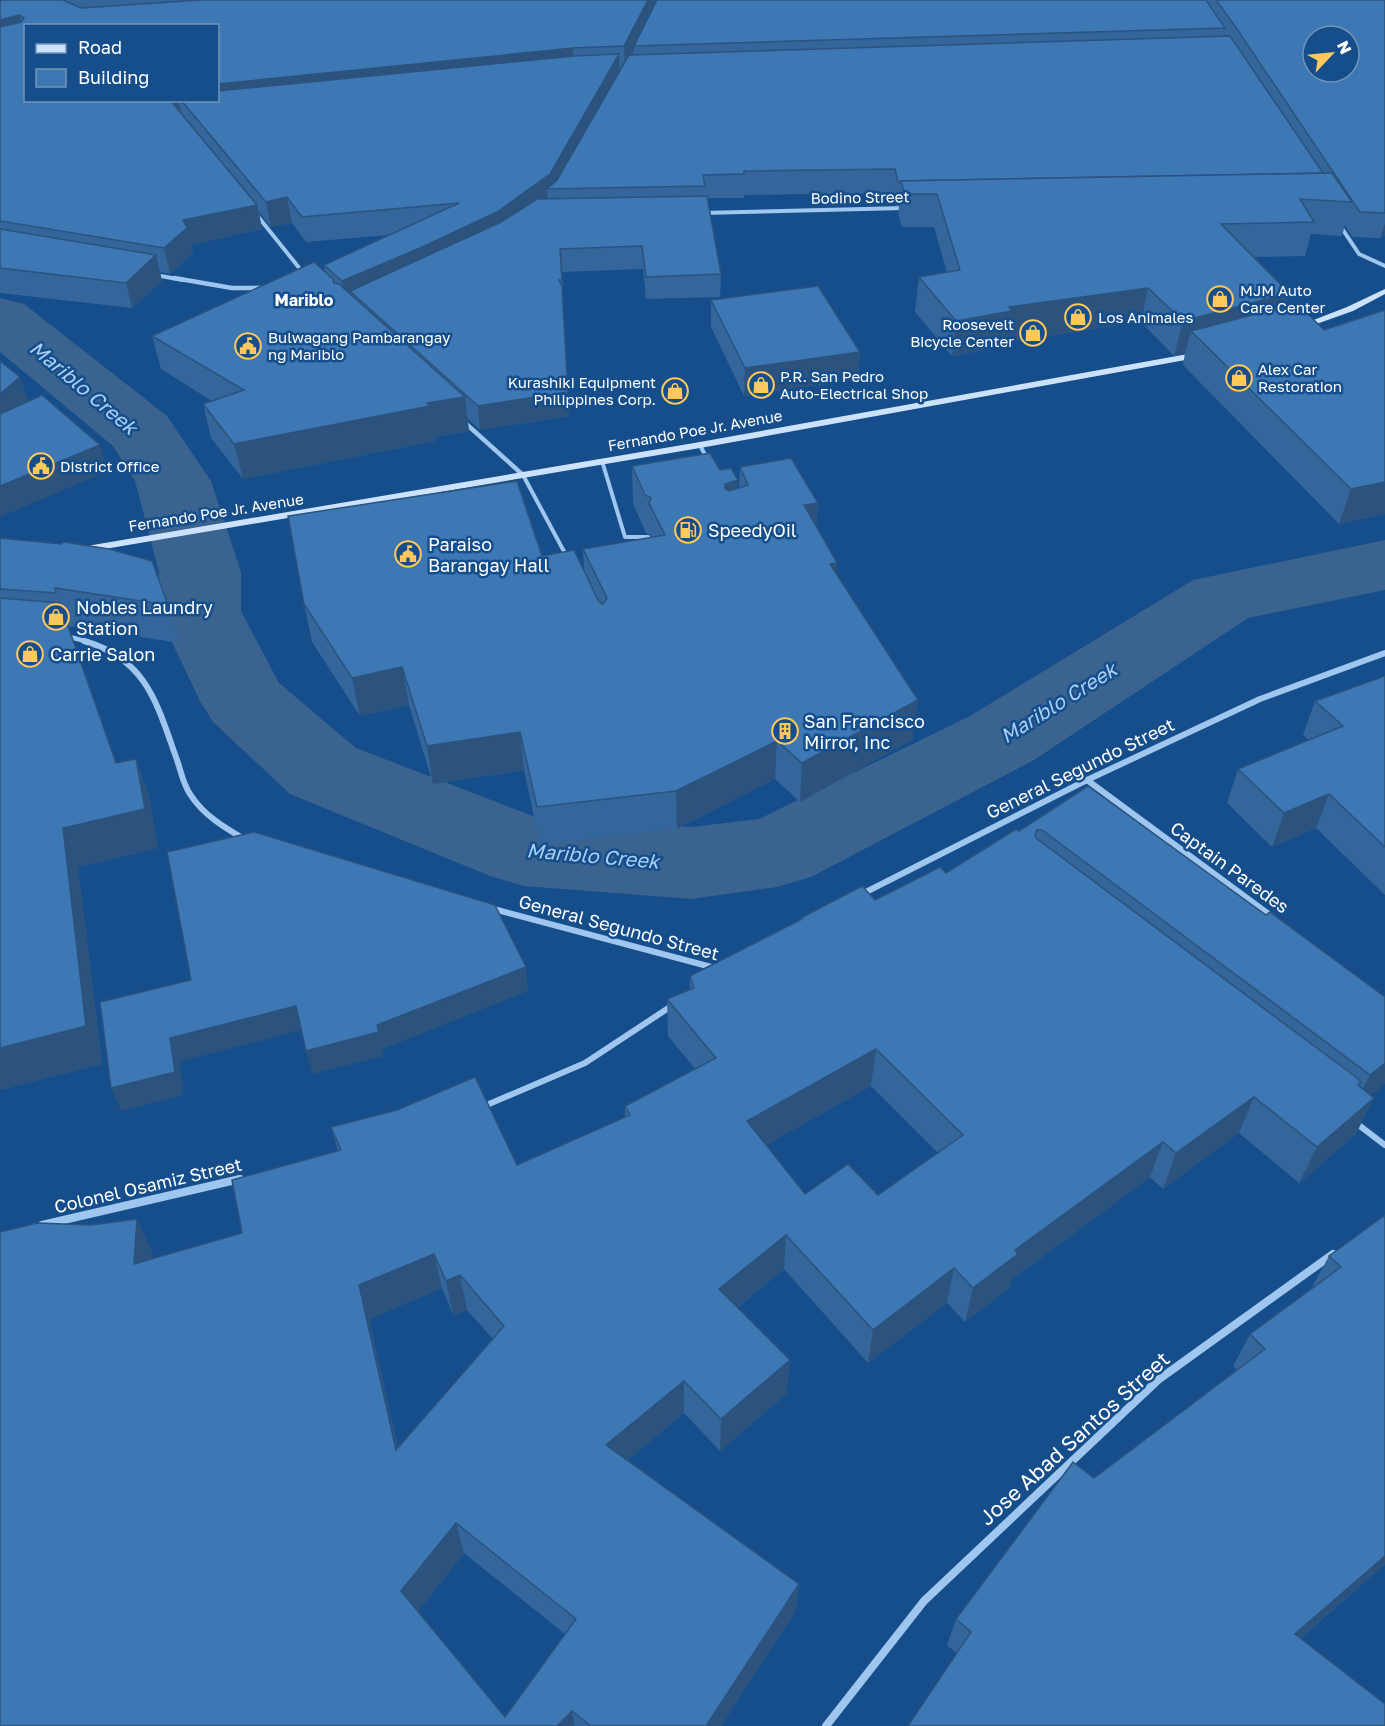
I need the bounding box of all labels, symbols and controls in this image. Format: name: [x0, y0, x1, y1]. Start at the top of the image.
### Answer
legend: [24, 24, 219, 102]
north arrow: [1301, 24, 1361, 84]
text: Road: [78, 36, 122, 58]
text: N: [1333, 38, 1356, 57]
text: Building: [78, 66, 149, 88]
street label: Bodino Street: [811, 187, 909, 207]
place label: MJM Auto Care Center: [1240, 281, 1326, 316]
shop icon: MJM Auto Care Center: [1205, 284, 1235, 314]
district label: Mariblo: [275, 290, 334, 310]
shop icon: Los Animales: [1063, 302, 1093, 332]
place label: Los Animales: [1098, 308, 1193, 326]
place label: Roosevelt Bicycle Center: [910, 315, 1014, 350]
shop icon: Roosevelt Bicycle Center: [1018, 318, 1048, 348]
place label: Bulwagang Pambarangay ng Mariblo: [268, 328, 451, 363]
public building icon: Bulwagang Pambarangay ng Mariblo: [233, 331, 263, 361]
water label: Mariblo Creek: [25, 335, 145, 441]
place label: Alex Car Restoration: [1258, 360, 1342, 395]
shop icon: Alex Car Restoration: [1224, 363, 1254, 393]
place label: P.R. San Pedro Auto-Electrical Shop: [780, 367, 928, 402]
shop icon: P.R. San Pedro Auto-Electrical Shop: [746, 370, 776, 400]
place label: Kurashiki Equipment Philippines Corp.: [508, 373, 656, 408]
shop icon: Kurashiki Equipment Philippines Corp.: [660, 376, 690, 406]
street label: Fernando Poe Jr. Avenue: [606, 406, 784, 454]
public building icon: District Office: [26, 451, 56, 481]
place label: District Office: [60, 457, 160, 475]
street label: Fernando Poe Jr. Avenue: [127, 489, 305, 535]
fuel station icon: SpeedyOil: [673, 515, 703, 545]
place label: SpeedyOil: [708, 519, 797, 541]
place label: Paraiso Barangay Hall: [428, 533, 549, 576]
public building icon: Paraiso Barangay Hall: [393, 539, 423, 569]
place label: Nobles Laundry Station: [76, 596, 213, 639]
shop icon: Nobles Laundry Station: [41, 602, 71, 632]
shop icon: Carrie Salon: [15, 639, 45, 669]
place label: Carrie Salon: [50, 643, 155, 665]
water label: Mariblo Creek: [995, 655, 1123, 747]
place label: San Francisco Mirror, Inc: [804, 710, 925, 753]
street label: General Segundo Street: [982, 713, 1178, 823]
building icon: San Francisco Mirror, Inc: [770, 716, 800, 746]
street label: Captain Paredes: [1166, 817, 1294, 917]
water label: Mariblo Creek: [526, 837, 663, 873]
street label: General Segundo Street: [516, 890, 722, 964]
street label: Colonel Osamiz Street: [52, 1153, 244, 1217]
street label: Jose Abad Santos Street: [973, 1346, 1175, 1530]

